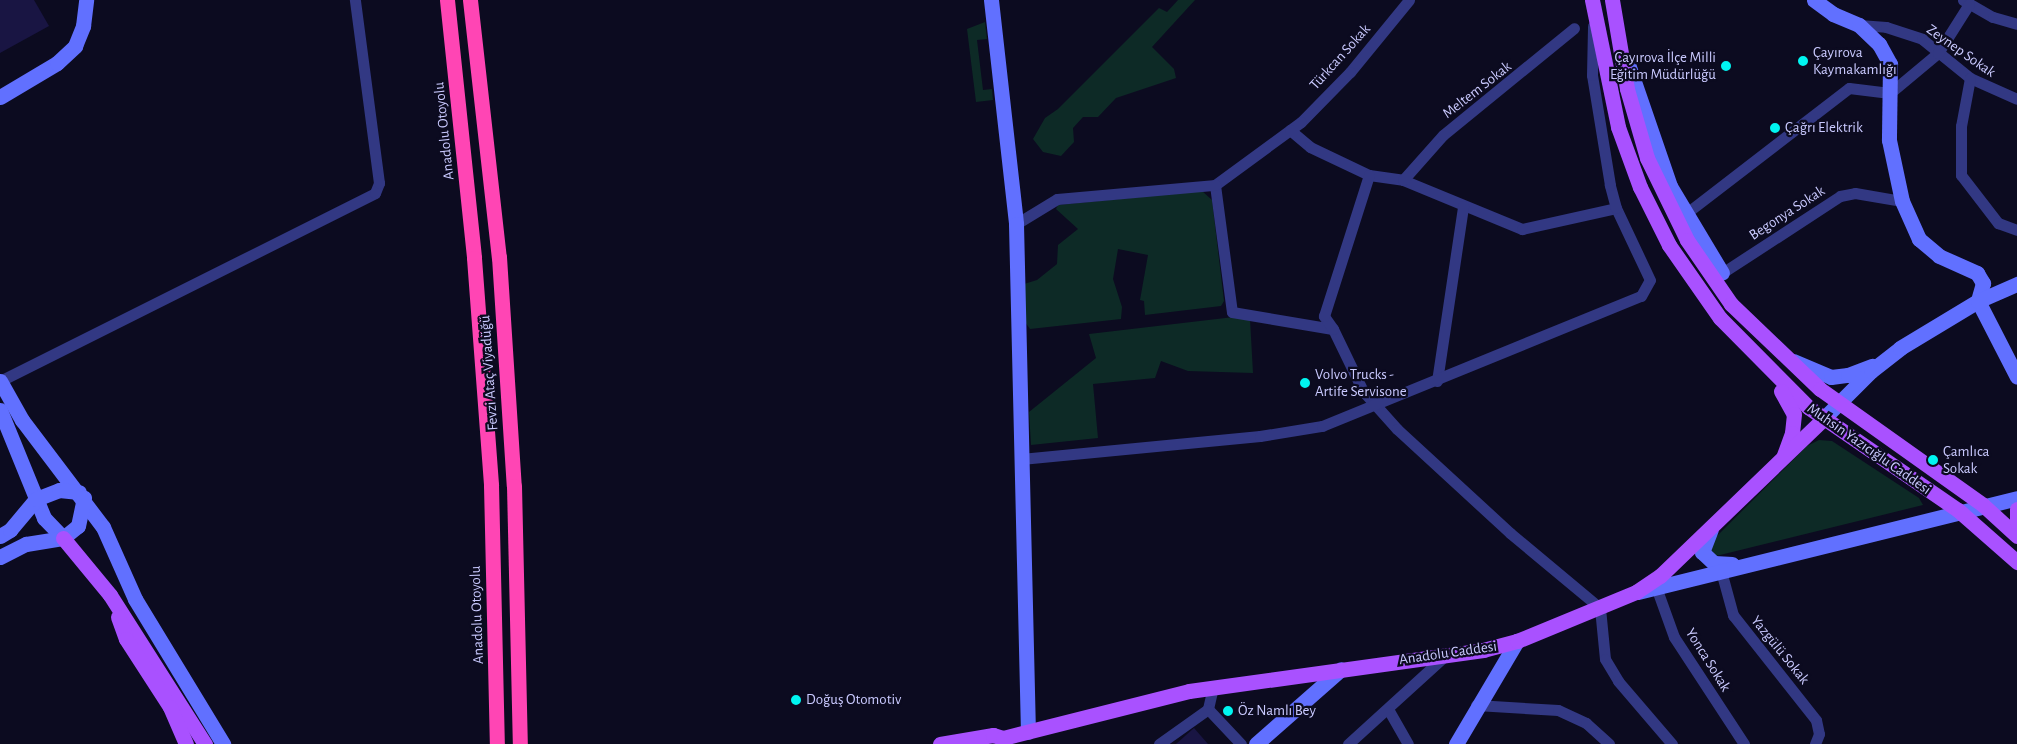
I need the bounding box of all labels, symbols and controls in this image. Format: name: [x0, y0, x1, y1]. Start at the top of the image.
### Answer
street label: Türkcan Sokak: [1306, 20, 1374, 94]
street label: Zeynep Sokak: [1923, 21, 1999, 81]
place label: Çayırova Kaymakamlığı: [1813, 43, 1897, 78]
place label: Çayırova İlçe Milli Eğitim Müdürlüğü: [1610, 48, 1716, 83]
marker: Çayırova Kaymakamlığı: [1797, 55, 1809, 67]
street label: Meltem Sokak: [1439, 57, 1515, 123]
marker: Çayırova İlçe Milli Eğitim Müdürlüğü: [1720, 60, 1732, 72]
street label: Anadolu Otoyolu: [430, 81, 458, 181]
place label: Çağrı Elektrik: [1785, 119, 1863, 137]
marker: Çağrı Elektrik: [1769, 122, 1781, 134]
street label: Begonya Sokak: [1746, 182, 1828, 244]
street label: Fevzi Ataç Viyadüğü: [476, 315, 502, 431]
place label: Volvo Trucks - Artife Servisone: [1315, 365, 1407, 400]
marker: Volvo Trucks - Artife Servisone: [1299, 377, 1311, 389]
street label: Muhsin Yazıcığlu Caddesi: [1804, 399, 1934, 499]
place label: Çamlıca Sokak: [1943, 442, 1989, 477]
marker: Çamlıca Sokak: [1927, 454, 1939, 466]
street label: Anadolu Otoyolu: [466, 566, 488, 664]
street label: Yazgülü Sokak: [1747, 612, 1813, 688]
street label: Yonca Sokak: [1681, 625, 1735, 695]
street label: Anadolu Caddesi: [1398, 637, 1498, 669]
place label: Doğuş Otomotiv: [806, 691, 901, 709]
marker: Doğuş Otomotiv: [790, 694, 802, 706]
place label: Öz Namlı Bey: [1238, 702, 1316, 720]
marker: Öz Namlı Bey: [1222, 705, 1234, 717]

